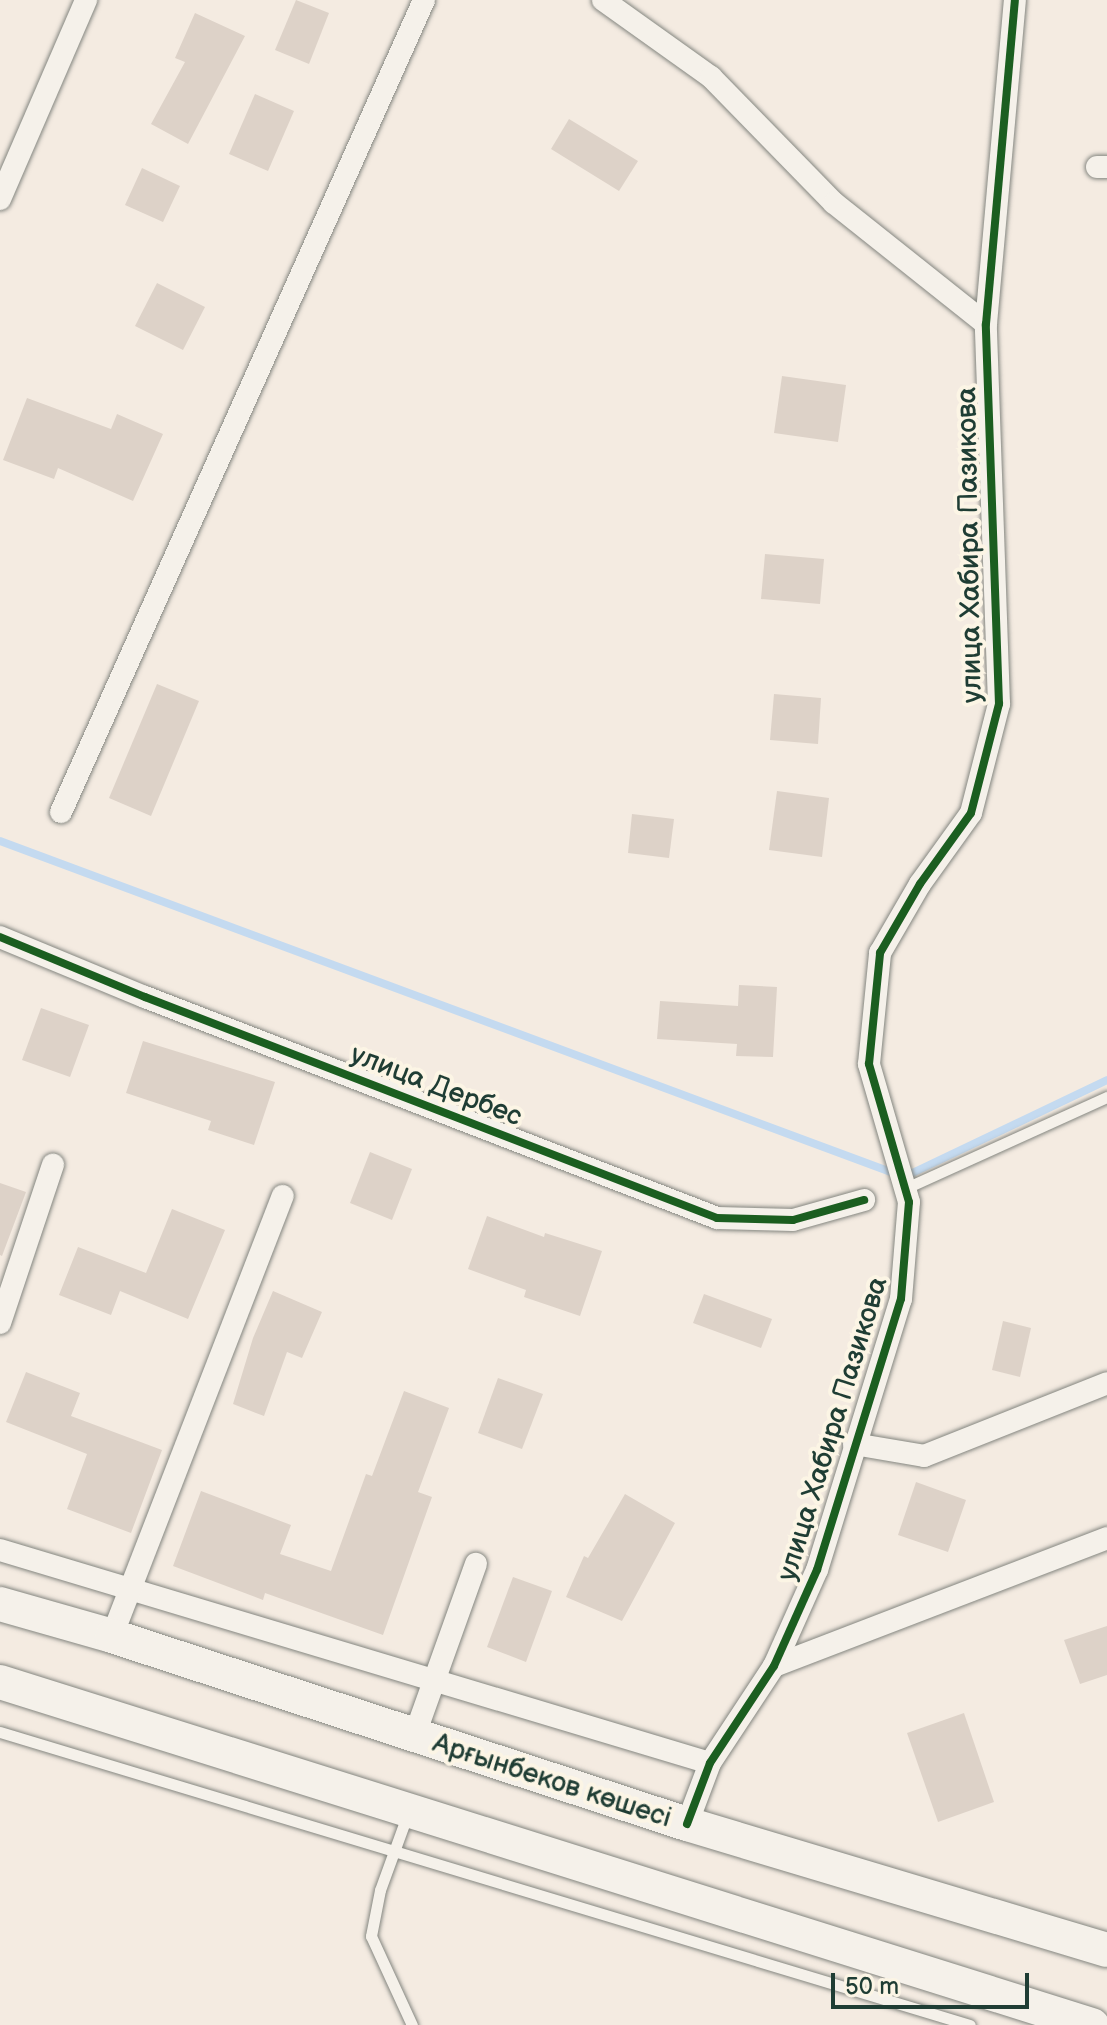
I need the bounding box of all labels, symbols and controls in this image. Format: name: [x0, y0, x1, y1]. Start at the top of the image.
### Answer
street label: улица Хабира Пазикова: [950, 387, 990, 703]
street label: улица Дербес: [346, 1038, 526, 1134]
street label: улица Хабира Пазикова: [771, 1273, 895, 1585]
street label: Арғынбеков көшесі: [428, 1727, 676, 1835]
scale bar: [835, 1957, 1033, 2007]
text: 50 m: [845, 1972, 899, 2001]

